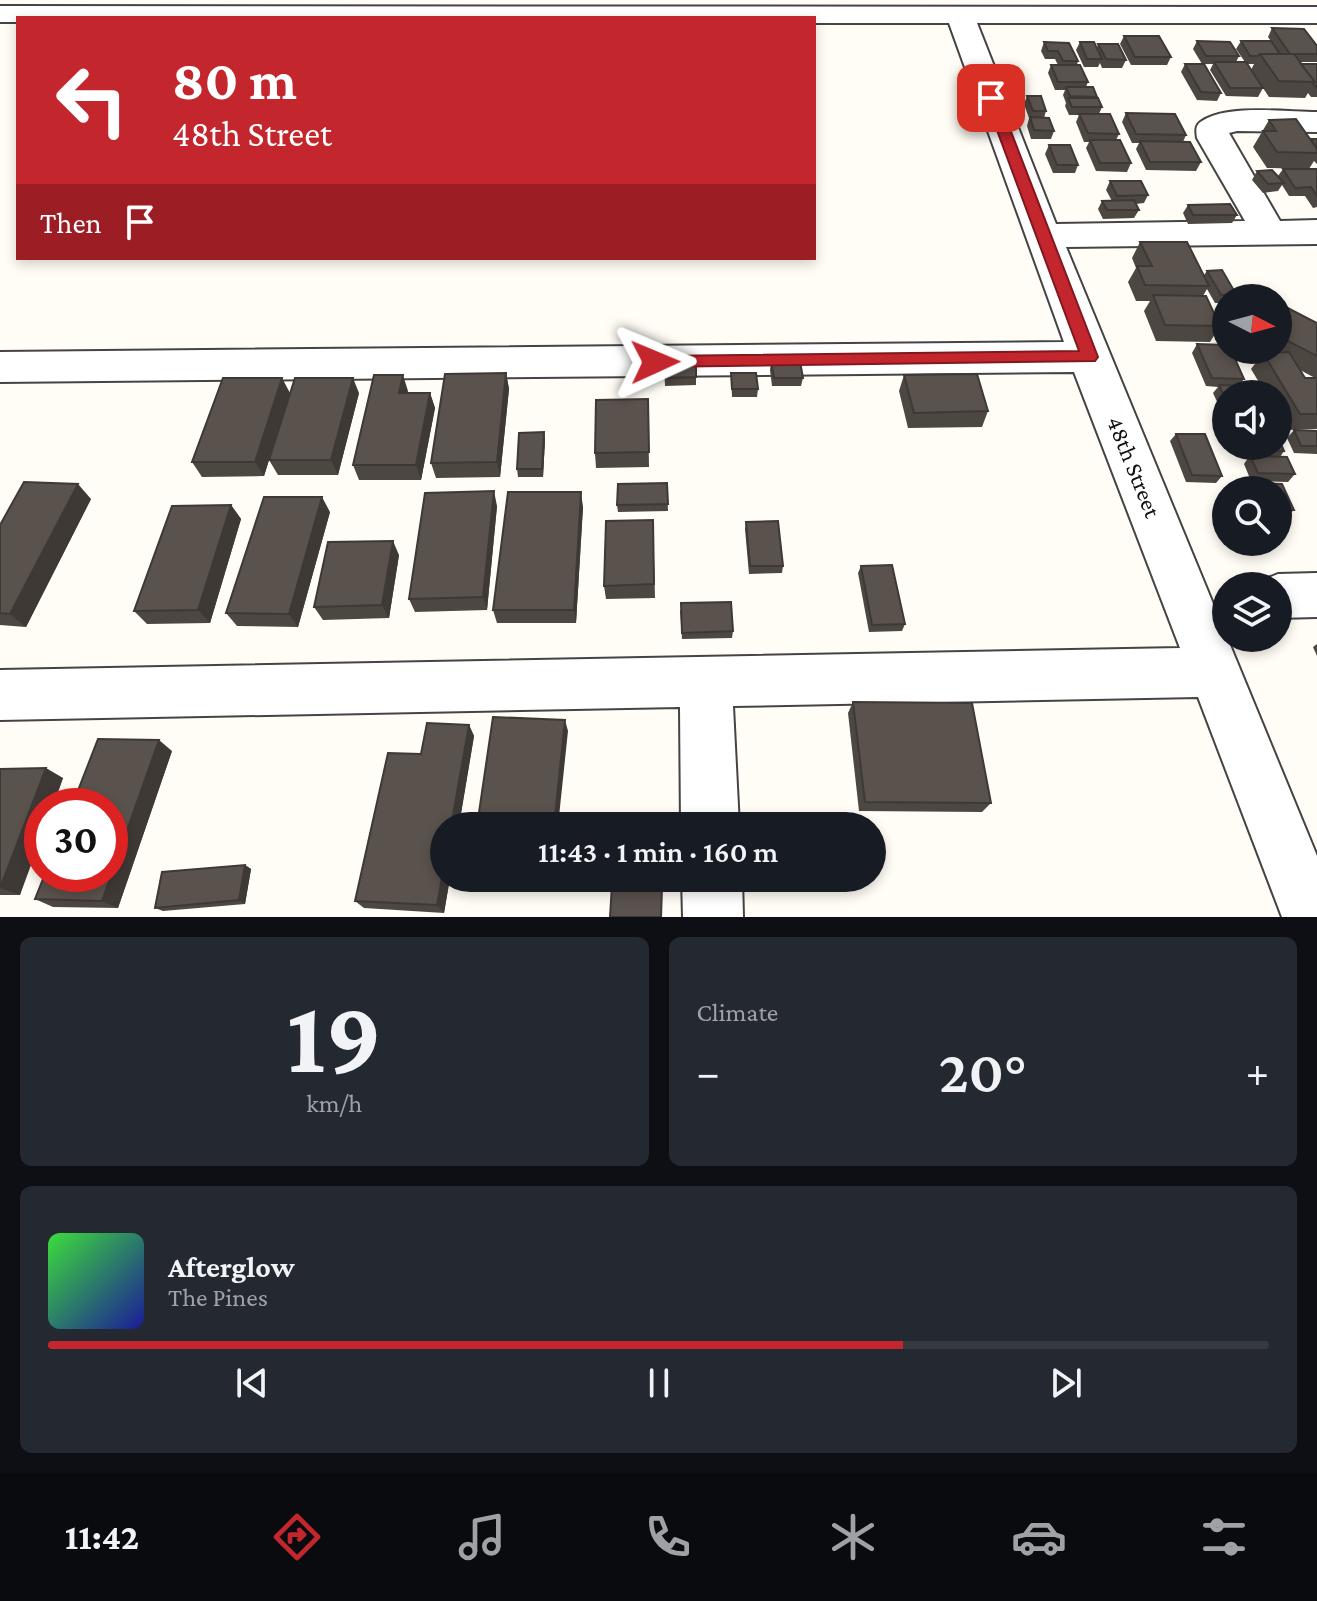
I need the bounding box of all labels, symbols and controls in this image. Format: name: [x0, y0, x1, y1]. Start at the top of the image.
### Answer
icon: left: [40, 48, 144, 152]
text: 80 m: [172, 49, 297, 111]
pin: [957, 64, 1025, 132]
icon: arrive: [969, 76, 1013, 120]
text: 48th Street: [172, 114, 332, 154]
icon: arrive: [118, 200, 162, 244]
text: Then: [40, 206, 102, 239]
north arrow: [1212, 284, 1292, 364]
map controls: [1212, 284, 1292, 652]
position arrow: [613, 320, 697, 404]
button: sound: [1212, 380, 1292, 460]
street label: 48th Street: [1102, 412, 1167, 522]
button: search: [1212, 476, 1292, 556]
button: layers: [1212, 572, 1292, 652]
speed limit sign: 30: [24, 788, 128, 892]
text: 11:43 · 1 min · 160 m: [538, 835, 778, 868]
text: 19: [286, 979, 382, 1094]
text: Climate: [697, 998, 778, 1027]
text: 20°: [939, 1038, 1027, 1105]
text: −: [697, 1048, 720, 1096]
text: +: [1246, 1048, 1269, 1096]
text: km/h: [306, 1089, 362, 1118]
text: Afterglow: [168, 1250, 295, 1283]
text: The Pines: [168, 1283, 268, 1312]
icon: previous: [230, 1361, 274, 1405]
icon: pause: [637, 1361, 681, 1405]
icon: next: [1044, 1361, 1088, 1405]
icon: directions: [269, 1509, 325, 1565]
icon: music: [454, 1509, 510, 1565]
icon: phone: [640, 1509, 696, 1565]
icon: climate: [825, 1509, 881, 1565]
icon: car: [1011, 1509, 1067, 1565]
icon: filters: [1196, 1509, 1252, 1565]
text: 11:42: [65, 1517, 139, 1557]

